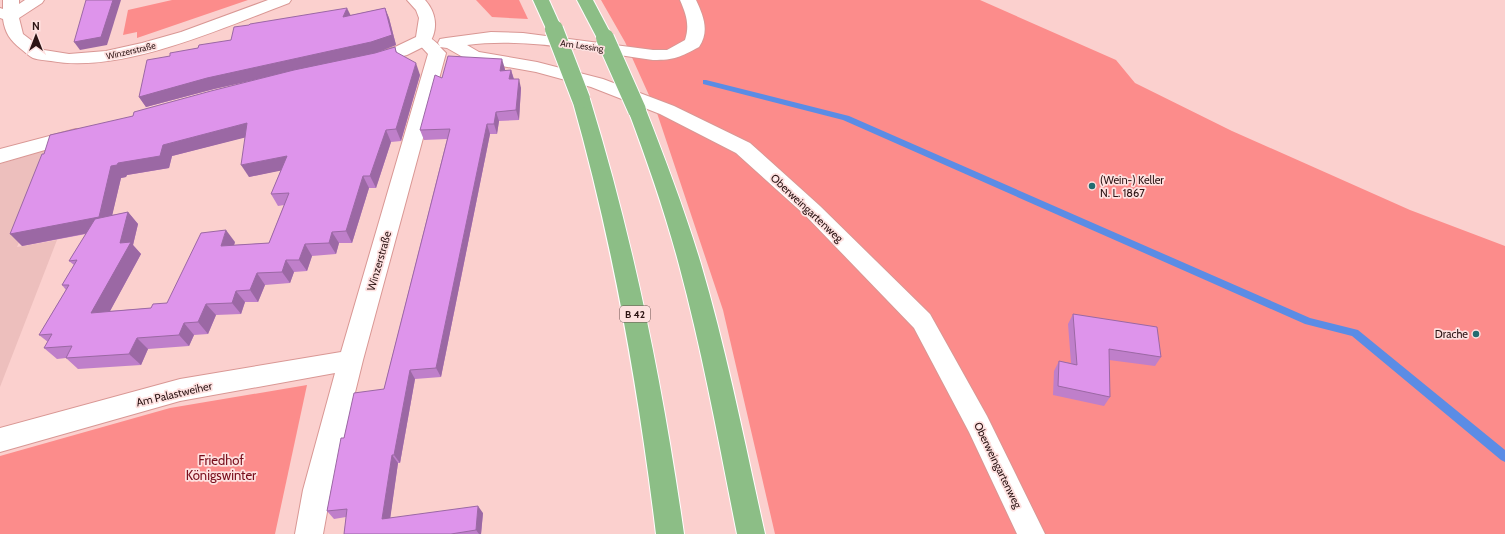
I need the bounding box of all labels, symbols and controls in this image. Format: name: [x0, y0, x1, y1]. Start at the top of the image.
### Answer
north arrow: [16, 16, 56, 56]
text: N: [32, 19, 40, 33]
street label: Am Lessing: [560, 37, 605, 54]
street label: Winzerstraße: [105, 39, 157, 62]
street label: Oberweingartenweg: [768, 171, 847, 246]
place label: (Wein-) Keller N. L. 1867: [1100, 173, 1164, 200]
marker: (Wein-) Keller N. L. 1867: [1087, 181, 1097, 191]
street label: Winzerstraße: [364, 229, 394, 293]
road number: B 42: [620, 306, 650, 322]
place label: Drache: [1435, 327, 1468, 341]
marker: Drache: [1471, 329, 1481, 339]
street label: Am Palastweiher: [135, 378, 214, 410]
street label: Oberweingartenweg: [971, 420, 1025, 511]
park label: Friedhof Königswinter: [186, 452, 257, 483]

